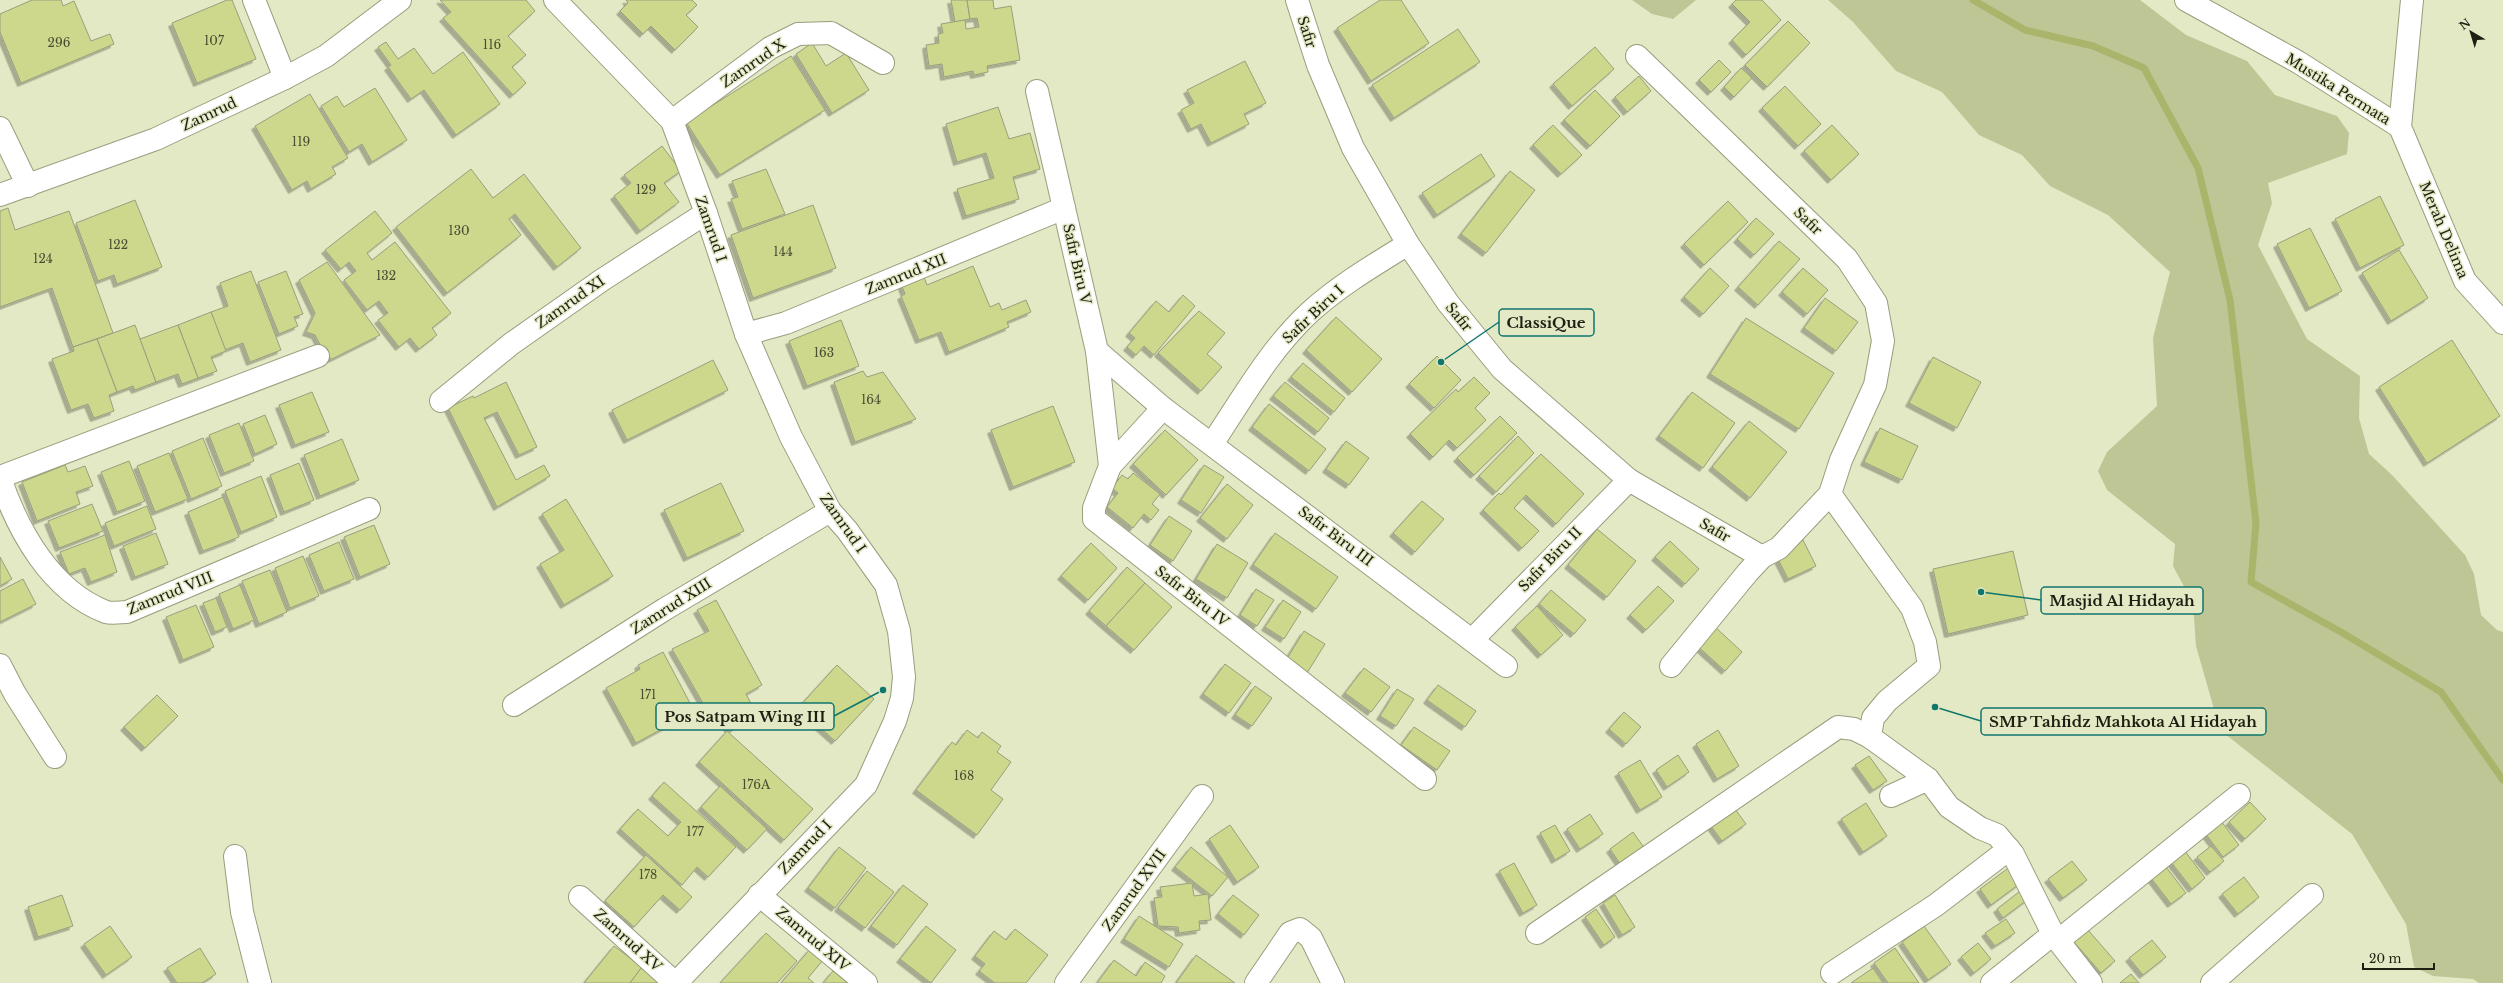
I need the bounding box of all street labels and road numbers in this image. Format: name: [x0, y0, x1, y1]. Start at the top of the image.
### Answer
street label: Safir: [1293, 14, 1321, 51]
street label: Zamrud X: [717, 34, 789, 91]
street label: Mustika Permata: [2282, 49, 2394, 129]
street label: Zamrud: [178, 93, 240, 135]
street label: Merah Delima: [2415, 179, 2473, 281]
street label: Zamrud I: [691, 193, 731, 265]
street label: Safir: [1790, 203, 1826, 239]
street label: Safir Biru V: [1059, 222, 1095, 307]
street label: Zamrud XII: [863, 249, 949, 298]
street label: Zamrud XI: [532, 272, 608, 332]
street label: Safir Biru I: [1278, 281, 1348, 347]
street label: Safir: [1442, 299, 1476, 336]
street label: Zamrud I: [816, 490, 870, 557]
street label: Safir Biru III: [1295, 502, 1377, 570]
street label: Safir: [1696, 514, 1734, 546]
street label: Safir Biru II: [1515, 523, 1586, 595]
street label: Safir Biru IV: [1152, 562, 1233, 631]
street label: Zamrud VIII: [124, 568, 216, 618]
street label: Zamrud XIII: [627, 574, 715, 638]
street label: Zamrud I: [775, 816, 836, 878]
street label: Zamrud XVII: [1098, 845, 1170, 934]
street label: Zamrud XIV: [772, 903, 854, 976]
street label: Zamrud XV: [590, 905, 666, 976]

